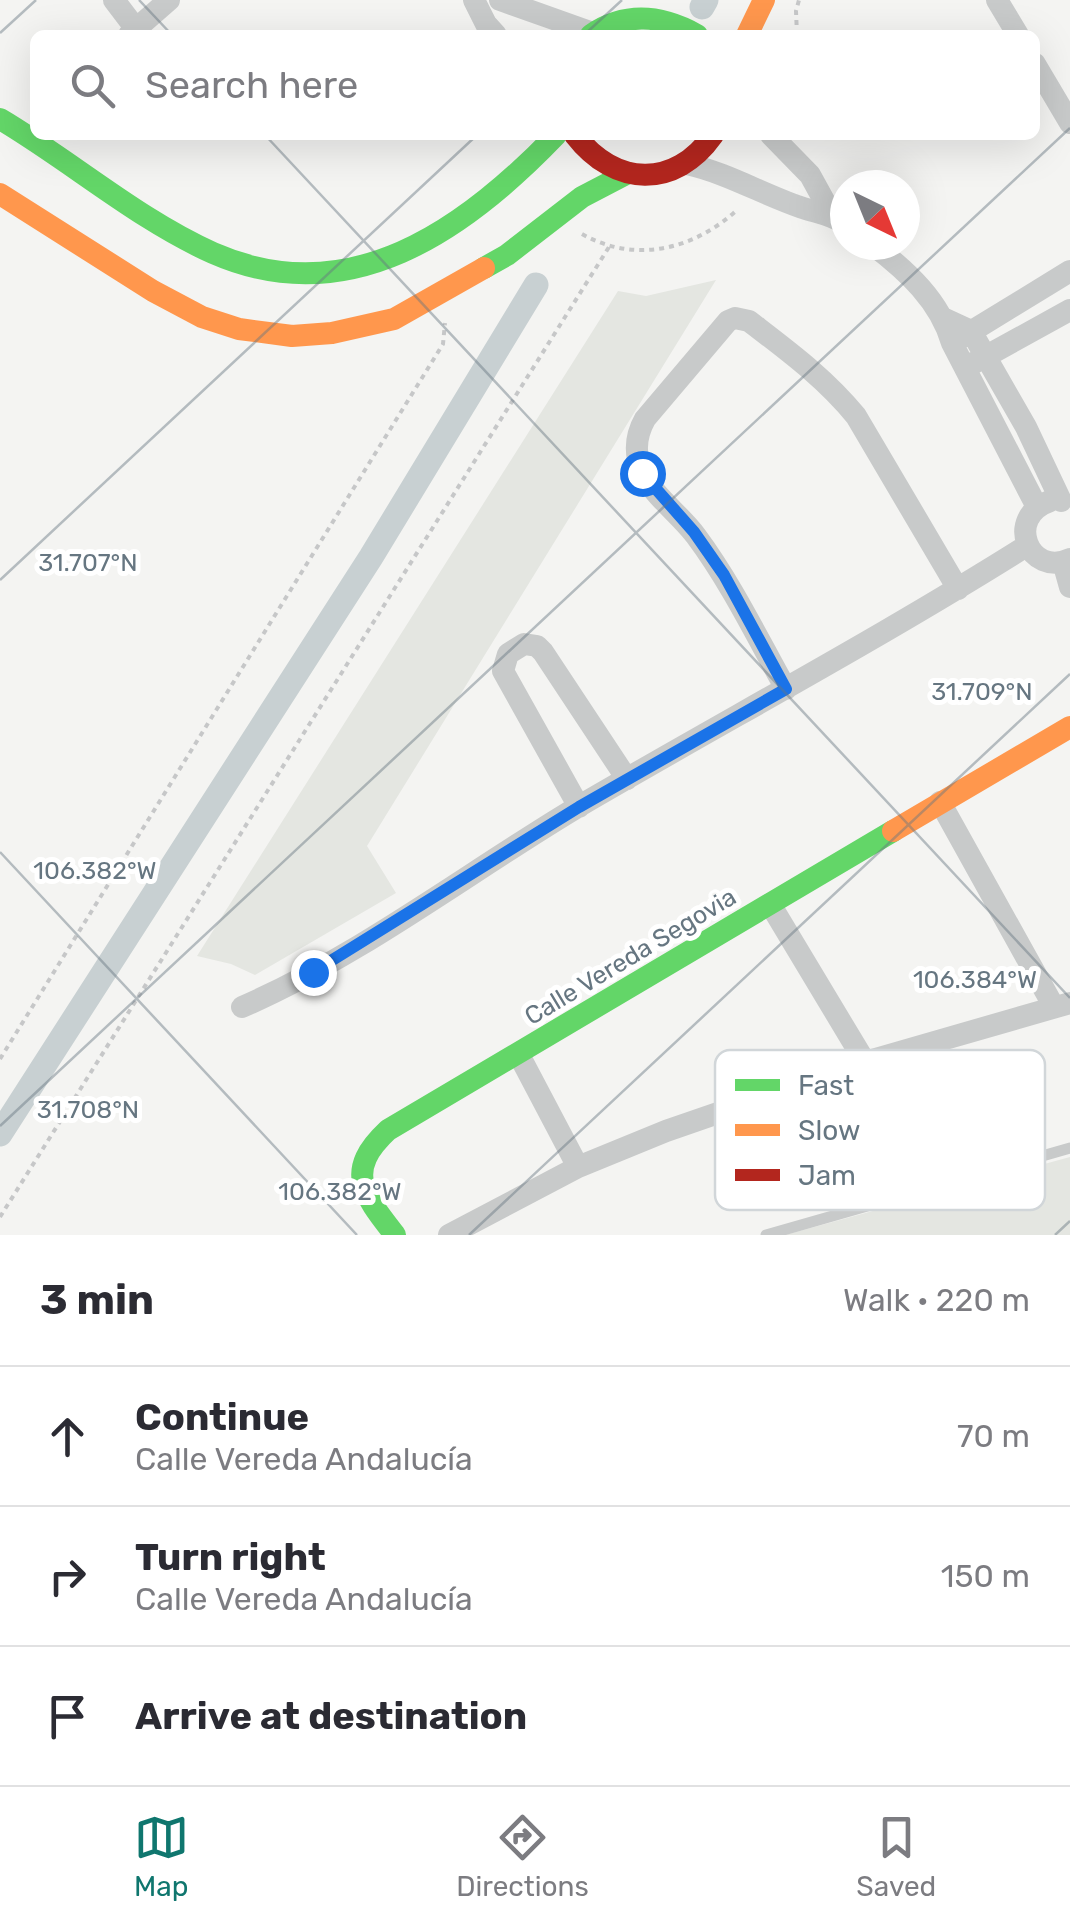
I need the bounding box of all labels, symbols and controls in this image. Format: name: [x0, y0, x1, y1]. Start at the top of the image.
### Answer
search box: [30, 30, 1040, 140]
icon: search: [65, 58, 120, 113]
text: Search here: [145, 62, 358, 108]
north arrow: [830, 170, 920, 260]
route start: [620, 451, 666, 497]
text: 31.707°N: [38, 548, 138, 577]
text: 31.709°N: [931, 677, 1033, 706]
text: 106.382°W: [33, 856, 157, 885]
street label: Calle Vereda Segovia: [519, 882, 741, 1031]
route end: [291, 950, 337, 996]
text: 106.384°W: [913, 965, 1037, 994]
legend: [715, 1050, 1045, 1210]
text: Fast: [798, 1069, 854, 1102]
text: 31.708°N: [37, 1095, 139, 1124]
text: Slow: [798, 1114, 860, 1147]
text: Jam: [798, 1159, 856, 1192]
text: 106.382°W: [278, 1177, 402, 1206]
text: 3 min: [40, 1275, 154, 1325]
text: Walk · 220 m: [843, 1281, 1030, 1319]
text: Continue: [135, 1394, 309, 1440]
icon: ahead: [40, 1409, 95, 1464]
text: 70 m: [957, 1417, 1030, 1455]
text: Calle Vereda Andalucía: [135, 1440, 473, 1478]
text: Turn right: [135, 1534, 326, 1580]
icon: right: [40, 1549, 95, 1604]
text: 150 m: [941, 1557, 1030, 1595]
text: Calle Vereda Andalucía: [135, 1580, 473, 1618]
icon: arrive: [40, 1689, 95, 1744]
text: Arrive at destination: [135, 1693, 527, 1739]
tab: Map: [134, 1810, 189, 1903]
tab: Directions: [456, 1810, 589, 1903]
tab: Saved: [856, 1810, 936, 1903]

